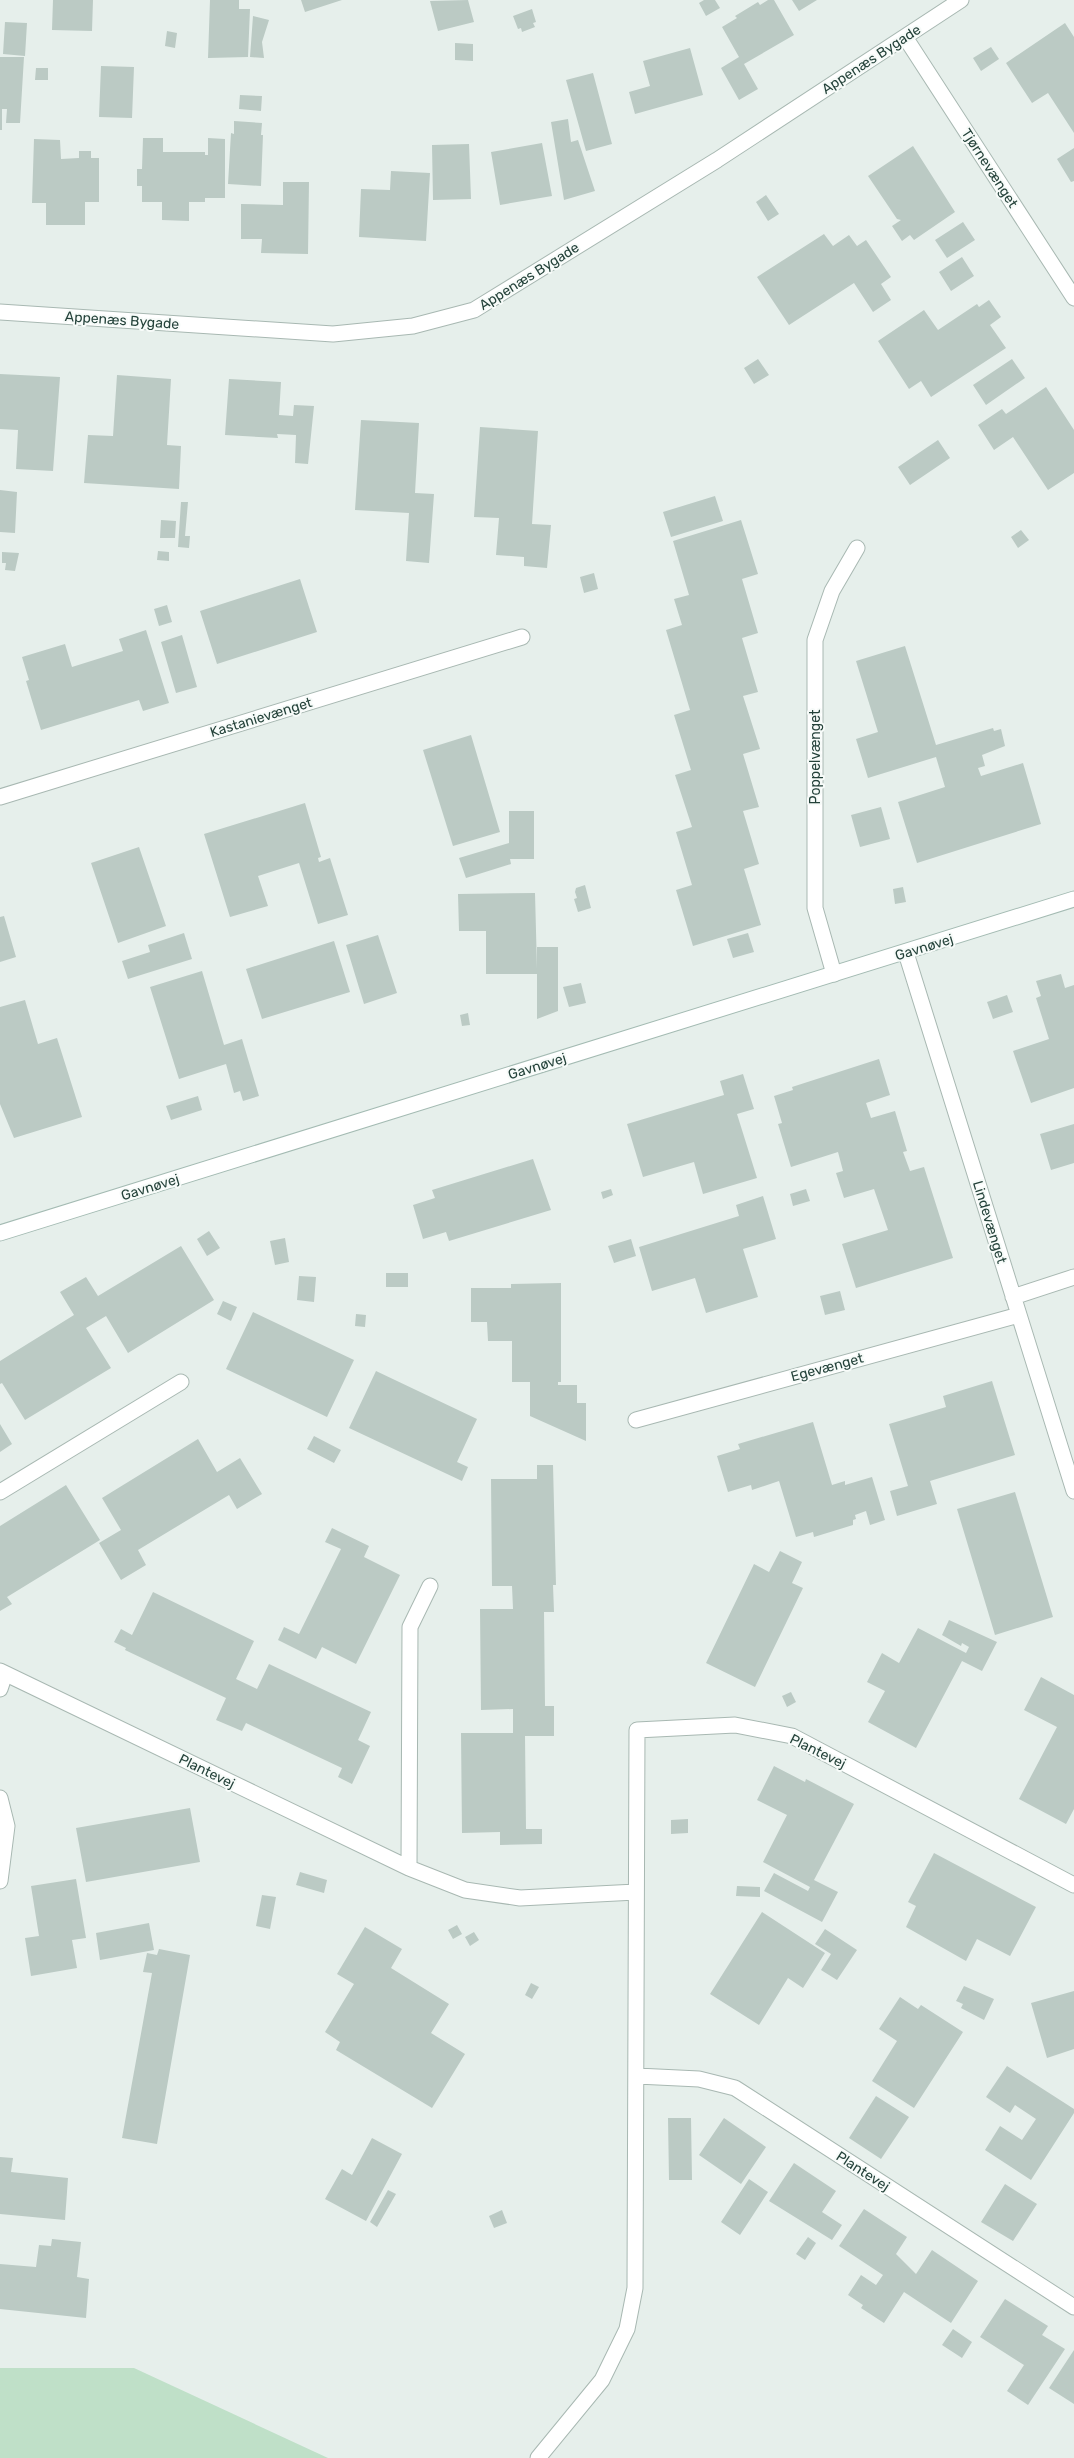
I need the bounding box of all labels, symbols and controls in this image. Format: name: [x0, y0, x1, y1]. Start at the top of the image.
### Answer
street label: Appenæs Bygade: [819, 21, 924, 98]
street label: Tjørnevænget: [958, 125, 1022, 212]
street label: Appenæs Bygade: [476, 239, 582, 314]
street label: Appenæs Bygade: [64, 308, 180, 333]
street label: Kastanievænget: [208, 694, 315, 741]
street label: Poppelvænget: [807, 709, 824, 804]
street label: Gavnøvej: [893, 931, 955, 964]
street label: Gavnøvej: [506, 1050, 568, 1083]
street label: Gavnøvej: [119, 1171, 181, 1204]
street label: Lindevænget: [969, 1179, 1010, 1266]
street label: Egevænget: [789, 1350, 866, 1385]
street label: Plantevej: [787, 1731, 849, 1772]
street label: Plantevej: [176, 1751, 238, 1792]
street label: Plantevej: [833, 2148, 893, 2195]

